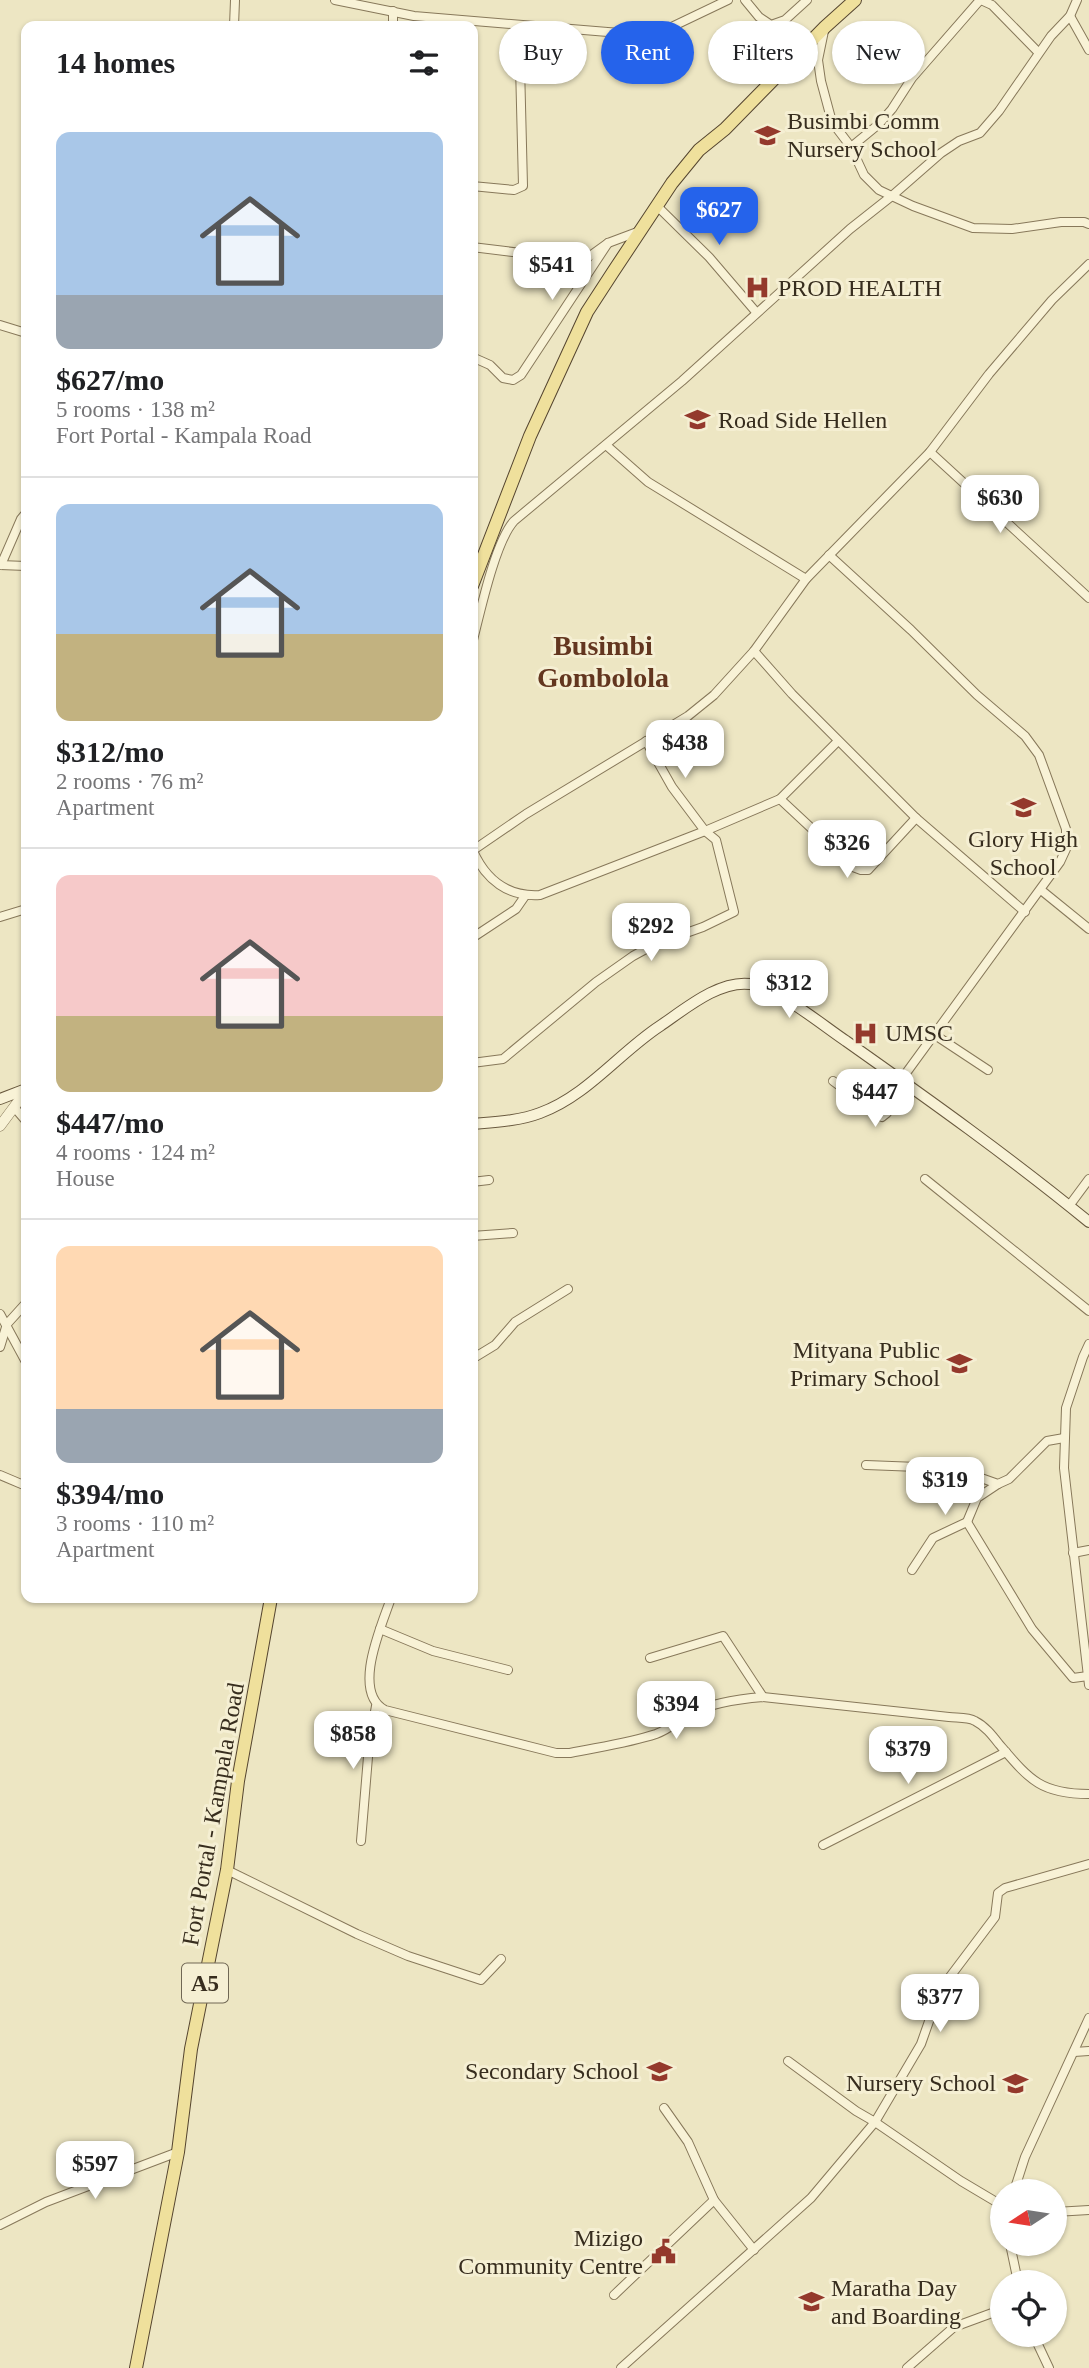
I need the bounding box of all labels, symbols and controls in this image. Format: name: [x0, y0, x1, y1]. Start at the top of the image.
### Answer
chip: Buy: [499, 21, 587, 84]
chip: Rent: [601, 21, 694, 84]
chip: Filters: [708, 21, 818, 84]
chip: New: [832, 21, 925, 84]
icon: filters: [405, 44, 443, 82]
text: 14 homes: [56, 46, 175, 79]
place label: Busimbi Comm Nursery School: [787, 108, 940, 162]
school or university icon: Busimbi Comm Nursery School: [753, 121, 781, 149]
icon: home: [187, 178, 313, 304]
pin: $627: [678, 188, 760, 247]
text: $627: [696, 197, 742, 222]
pin: $541: [511, 243, 593, 302]
text: $541: [529, 252, 575, 277]
hospital icon: PROD HEALTH: [744, 274, 772, 302]
place label: PROD HEALTH: [778, 275, 942, 301]
text: $627/mo: [56, 363, 164, 396]
text: 5 rooms · 138 m²: [56, 397, 215, 422]
school or university icon: Road Side Hellen: [684, 406, 712, 434]
place label: Road Side Hellen: [718, 407, 887, 433]
text: Fort Portal - Kampala Road: [56, 423, 312, 448]
pin: $630: [959, 476, 1041, 535]
text: $630: [977, 485, 1023, 510]
icon: home: [187, 550, 313, 676]
district label: Busimbi Gombolola: [537, 630, 669, 693]
pin: $438: [644, 720, 726, 780]
text: $438: [662, 730, 708, 755]
text: $312/mo: [56, 735, 164, 768]
text: 2 rooms · 76 m²: [56, 769, 203, 794]
school or university icon: Glory High School: [1009, 794, 1037, 822]
text: Apartment: [56, 795, 154, 820]
pin: $326: [806, 820, 888, 880]
place label: Glory High School: [968, 826, 1078, 880]
text: $326: [824, 830, 870, 855]
pin: $292: [610, 904, 692, 963]
text: $292: [628, 913, 674, 938]
icon: home: [187, 921, 313, 1047]
pin: $312: [748, 960, 830, 1020]
text: $312: [766, 970, 812, 995]
hospital icon: UMSC: [851, 1019, 879, 1047]
place label: UMSC: [885, 1020, 953, 1046]
pin: $447: [834, 1070, 916, 1129]
text: $447: [852, 1079, 898, 1104]
text: $447/mo: [56, 1106, 164, 1139]
text: 4 rooms · 124 m²: [56, 1140, 215, 1165]
text: House: [56, 1166, 115, 1191]
icon: home: [187, 1292, 313, 1418]
place label: Mityana Public Primary School: [790, 1337, 940, 1391]
school or university icon: Mityana Public Primary School: [946, 1350, 974, 1378]
pin: $319: [904, 1458, 986, 1517]
text: $319: [922, 1467, 968, 1492]
text: $394/mo: [56, 1477, 164, 1510]
text: 3 rooms · 110 m²: [56, 1511, 214, 1536]
text: Apartment: [56, 1537, 154, 1562]
street label: Fort Portal - Kampala Road: [177, 1680, 249, 1948]
pin: $394: [635, 1682, 717, 1741]
text: $394: [653, 1691, 699, 1716]
pin: $858: [312, 1712, 394, 1771]
text: $858: [330, 1721, 376, 1746]
pin: $379: [867, 1726, 949, 1786]
text: $379: [885, 1736, 931, 1761]
road number: A5: [182, 1964, 228, 2002]
pin: $377: [899, 1974, 981, 2034]
text: $377: [917, 1984, 963, 2009]
school or university icon: Secondary School: [645, 2057, 673, 2085]
place label: Secondary School: [465, 2058, 639, 2084]
school or university icon: Nursery School: [1002, 2069, 1030, 2097]
place label: Nursery School: [846, 2070, 996, 2096]
pin: $597: [54, 2142, 136, 2201]
text: $597: [72, 2151, 118, 2176]
north arrow: [990, 2179, 1068, 2256]
map controls: [990, 2179, 1067, 2347]
place label: Mizigo Community Centre: [458, 2225, 643, 2279]
public building icon: Mizigo Community Centre: [649, 2238, 677, 2266]
button: locate: [990, 2270, 1067, 2347]
place label: Maratha Day and Boarding: [831, 2275, 961, 2329]
school or university icon: Maratha Day and Boarding: [797, 2288, 825, 2316]

